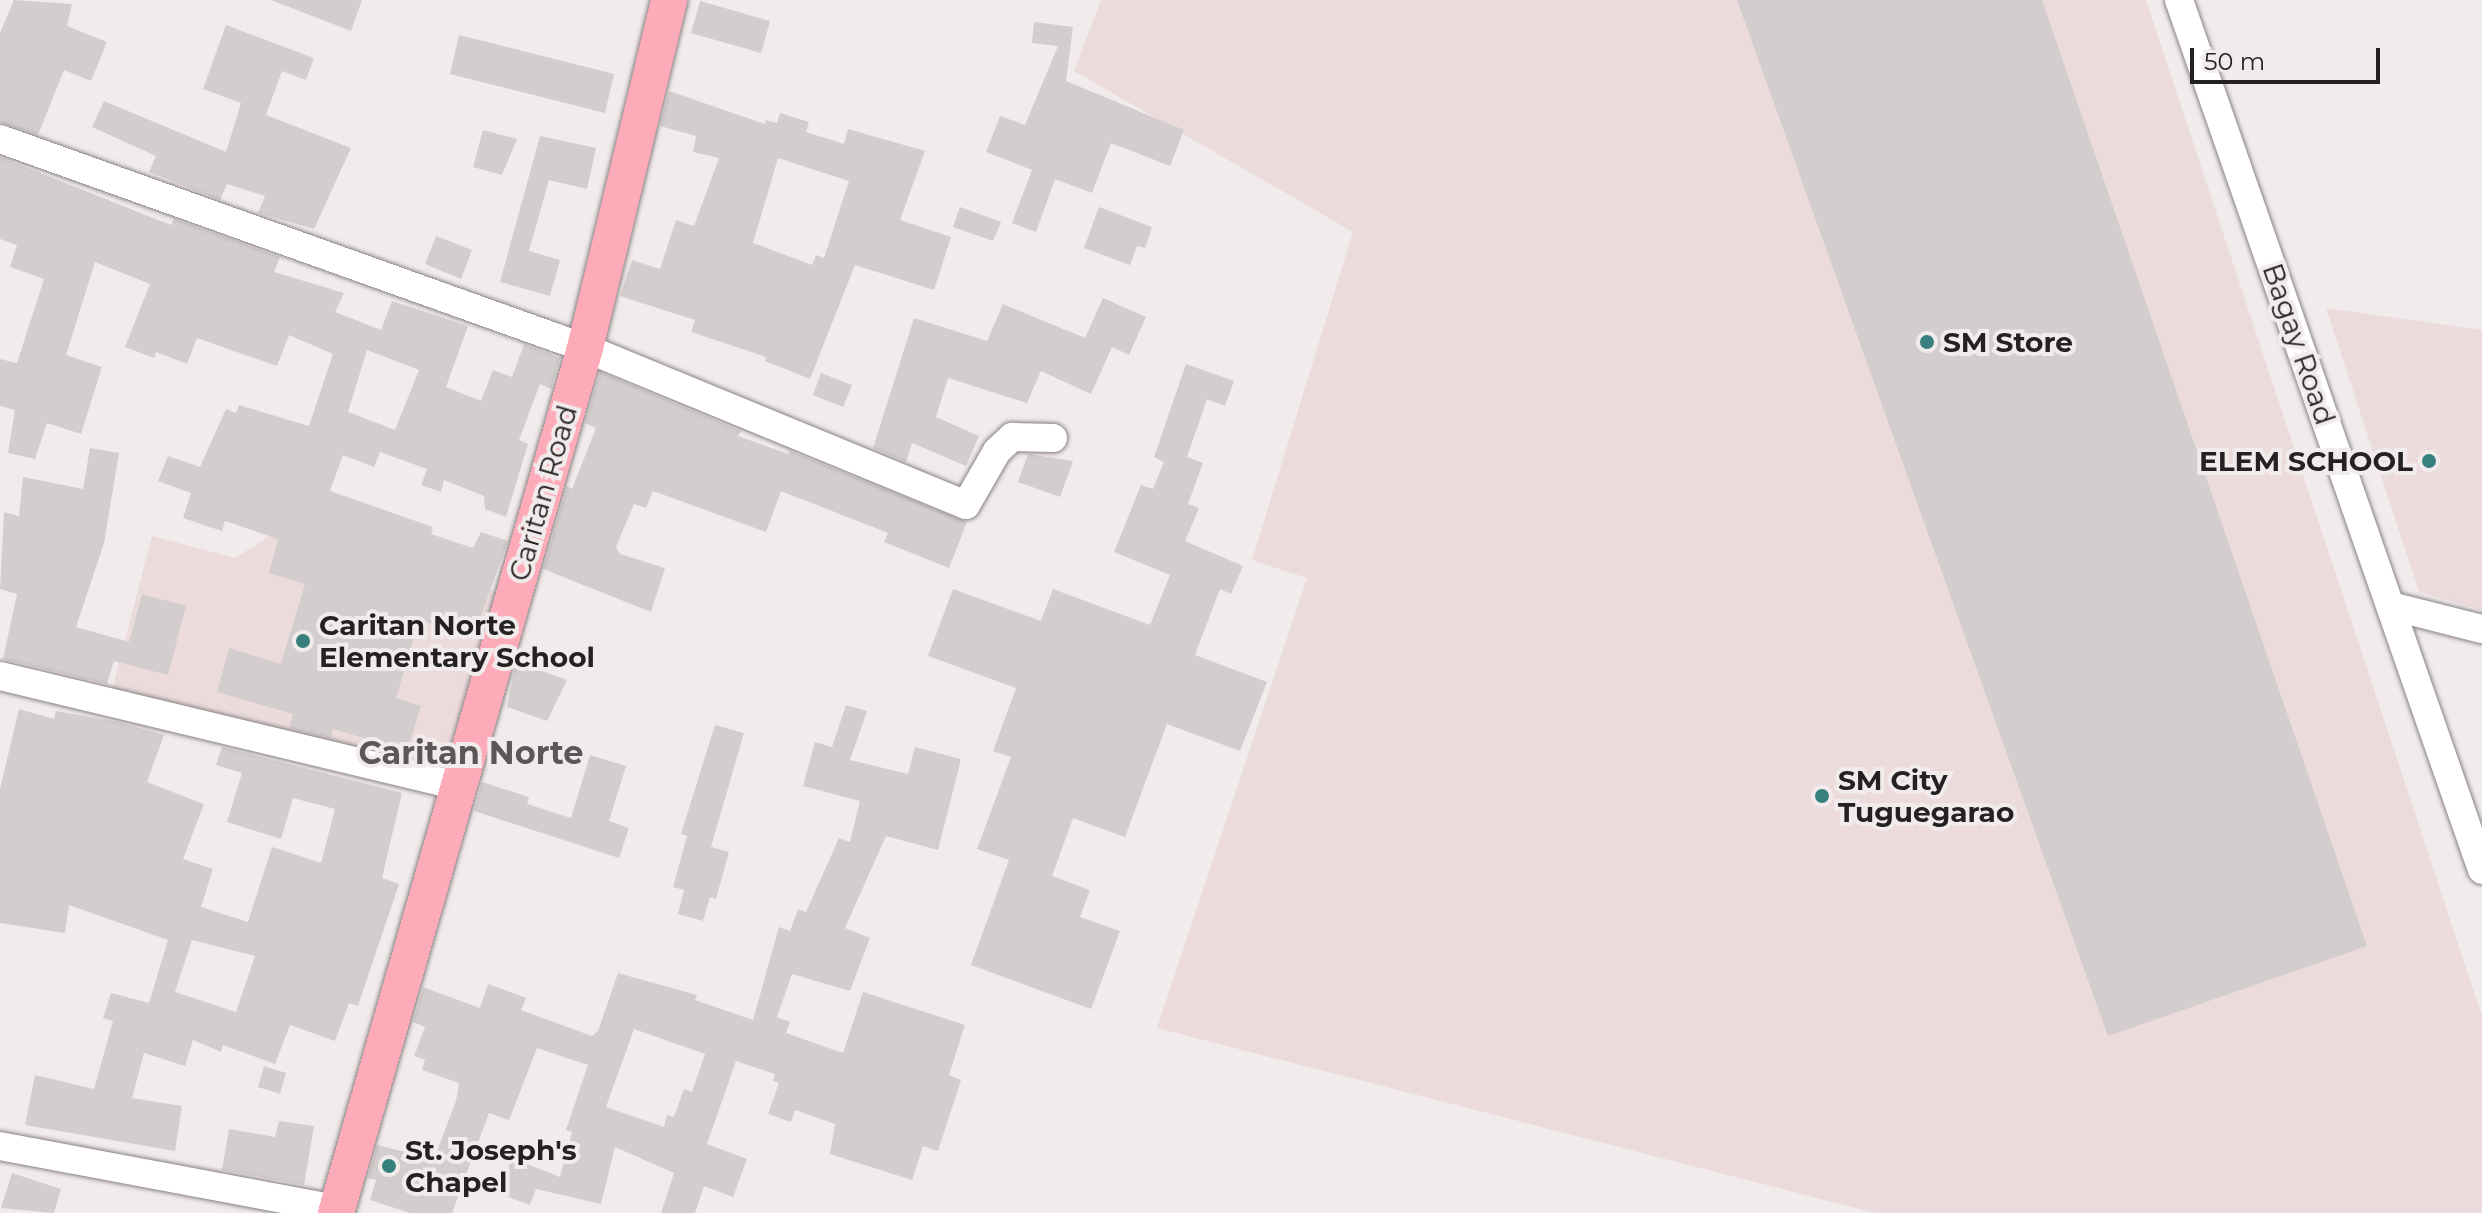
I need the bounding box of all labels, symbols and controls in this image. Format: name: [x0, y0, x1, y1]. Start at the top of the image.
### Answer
scale bar: [2194, 32, 2384, 82]
text: 50 m: [2204, 47, 2265, 76]
street label: Bagay Road: [2256, 259, 2342, 429]
place label: SM Store: [1943, 325, 2073, 359]
marker: SM Store: [1918, 333, 1936, 351]
street label: Caritan Road: [502, 401, 584, 585]
place label: ELEM SCHOOL: [2199, 444, 2413, 478]
marker: ELEM SCHOOL: [2420, 452, 2438, 470]
place label: Caritan Norte Elementary School: [319, 608, 595, 674]
marker: Caritan Norte Elementary School: [294, 632, 312, 650]
district label: Caritan Norte: [358, 734, 584, 772]
place label: SM City Tuguegarao: [1838, 763, 2014, 829]
marker: SM City Tuguegarao: [1813, 787, 1831, 805]
place label: St. Joseph's Chapel: [405, 1133, 577, 1199]
marker: St. Joseph's Chapel: [380, 1157, 398, 1175]

